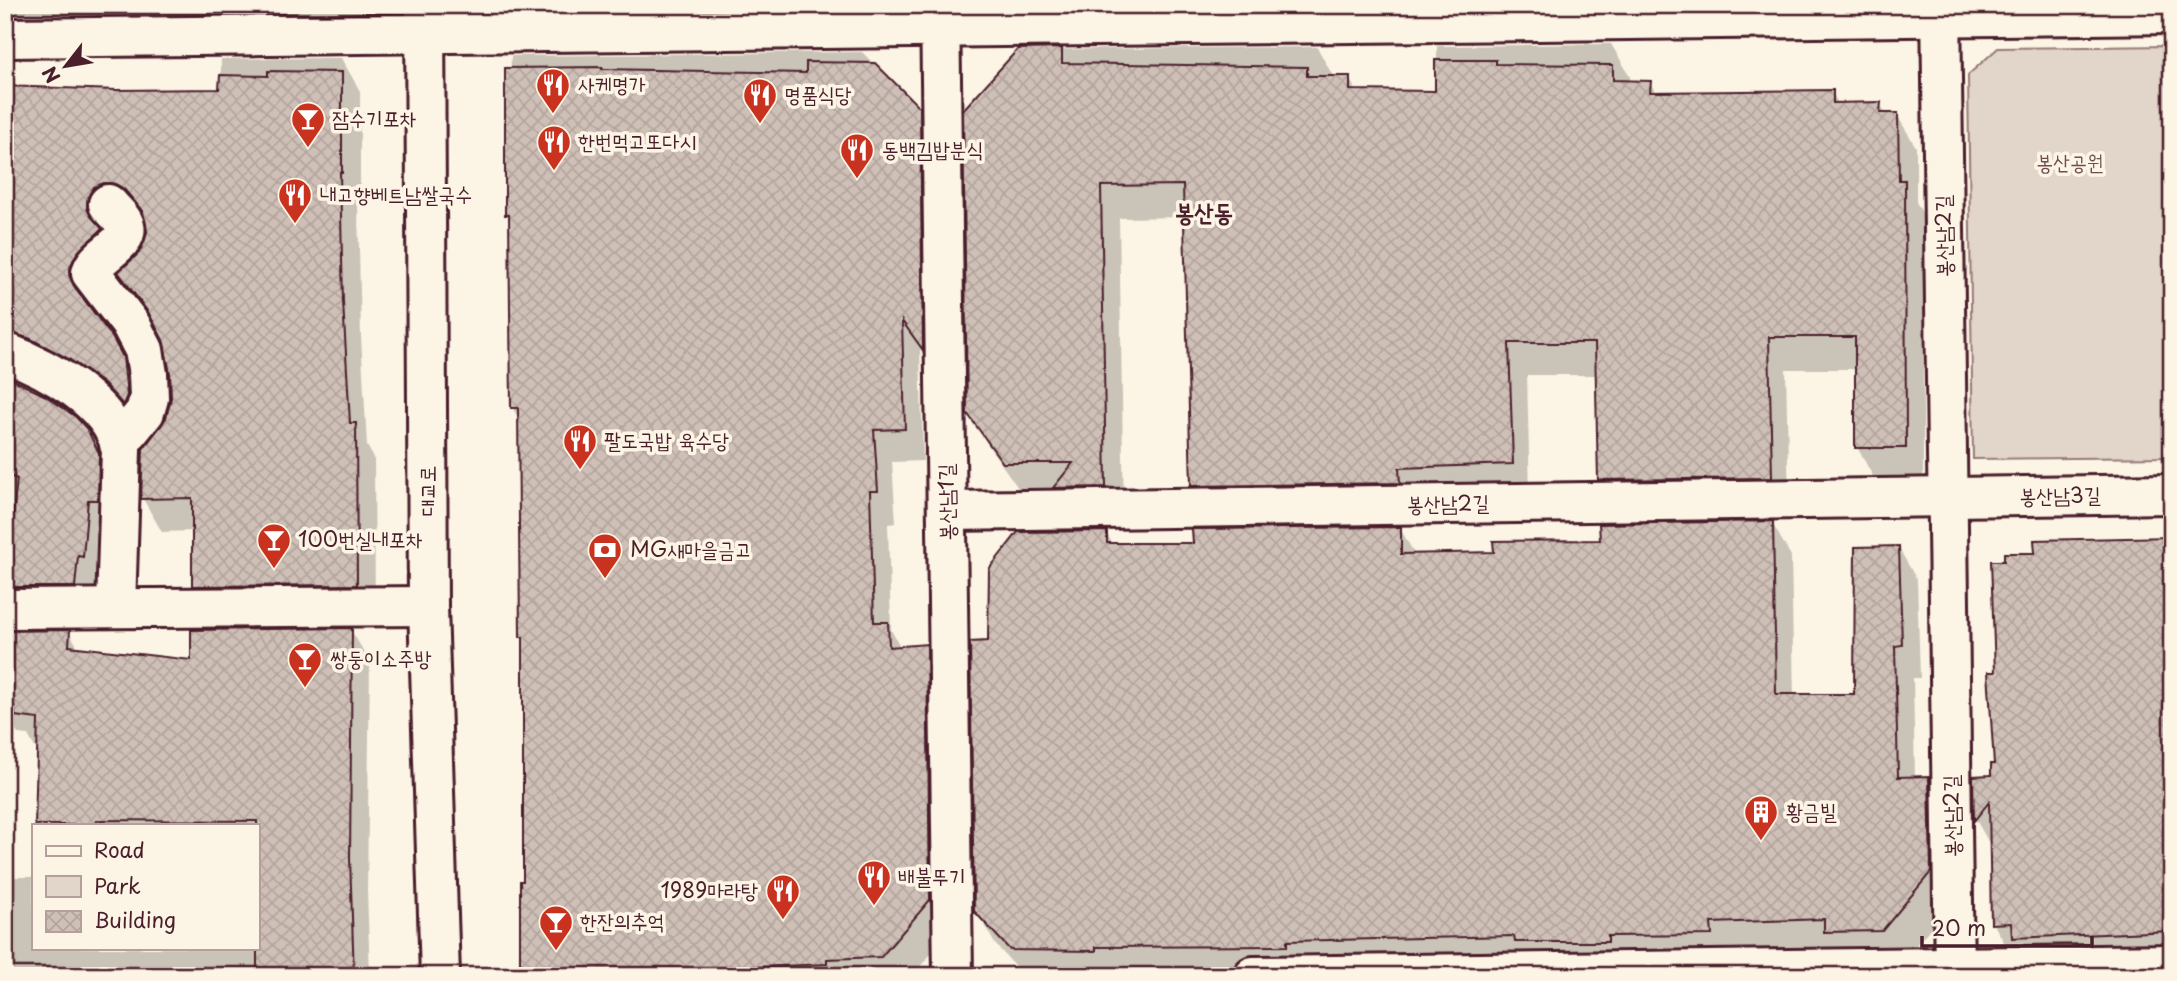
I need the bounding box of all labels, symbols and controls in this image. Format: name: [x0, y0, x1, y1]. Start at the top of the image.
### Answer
north arrow: [32, 32, 102, 102]
text: N: [35, 62, 66, 89]
restaurant icon: 사케명가: [534, 66, 572, 115]
place label: 사케명가: [578, 67, 646, 99]
restaurant icon: 명품식당: [741, 76, 779, 125]
place label: 명품식당: [784, 77, 852, 109]
bar icon: 잠수기포차: [289, 100, 327, 149]
place label: 잠수기포차: [332, 101, 417, 133]
restaurant icon: 한번먹고또다시: [535, 123, 573, 172]
place label: 한번먹고또다시: [578, 124, 696, 156]
restaurant icon: 동백김밥분식: [838, 131, 876, 180]
place label: 동백김밥분식: [882, 132, 983, 164]
park label: 봉산공원: [2036, 145, 2104, 177]
restaurant icon: 내고향베트남쌀국수: [276, 176, 314, 225]
place label: 내고향베트남쌀국수: [320, 177, 472, 209]
district label: 봉산동: [1175, 193, 1233, 229]
street label: 봉산남2길: [1925, 194, 1959, 278]
restaurant icon: 팔도국밥 육수당: [561, 422, 599, 471]
place label: 팔도국밥 육수당: [604, 423, 729, 455]
street label: 봉산남1길: [928, 463, 962, 541]
street label: 대교로: [410, 466, 442, 516]
street label: 봉산남3길: [2019, 477, 2101, 511]
street label: 봉산남2길: [1406, 485, 1490, 519]
bar icon: 100번실내포차: [255, 521, 293, 570]
place label: 100번실내포차: [298, 522, 423, 554]
bank icon: MG새마을금고: [586, 531, 624, 580]
place label: MG새마을금고: [630, 532, 752, 564]
bar icon: 쌍둥이소주방: [286, 640, 324, 689]
place label: 쌍둥이소주방: [330, 641, 431, 673]
street label: 봉산남2길: [1933, 774, 1967, 858]
building icon: 황금빌: [1742, 793, 1780, 842]
place label: 황금빌: [1786, 794, 1837, 826]
legend: [32, 824, 259, 950]
text: Road: [94, 833, 145, 865]
restaurant icon: 배불뚜기: [855, 858, 893, 907]
place label: 배불뚜기: [898, 859, 966, 891]
text: Park: [94, 869, 141, 901]
restaurant icon: 1989마라탕: [764, 872, 802, 921]
place label: 1989마라탕: [660, 873, 758, 905]
text: Building: [94, 903, 176, 935]
bar icon: 한잔의추억: [537, 903, 575, 952]
place label: 한잔의추억: [580, 904, 665, 936]
scale bar: [1922, 904, 2091, 948]
text: 20 m: [1932, 911, 1986, 943]

